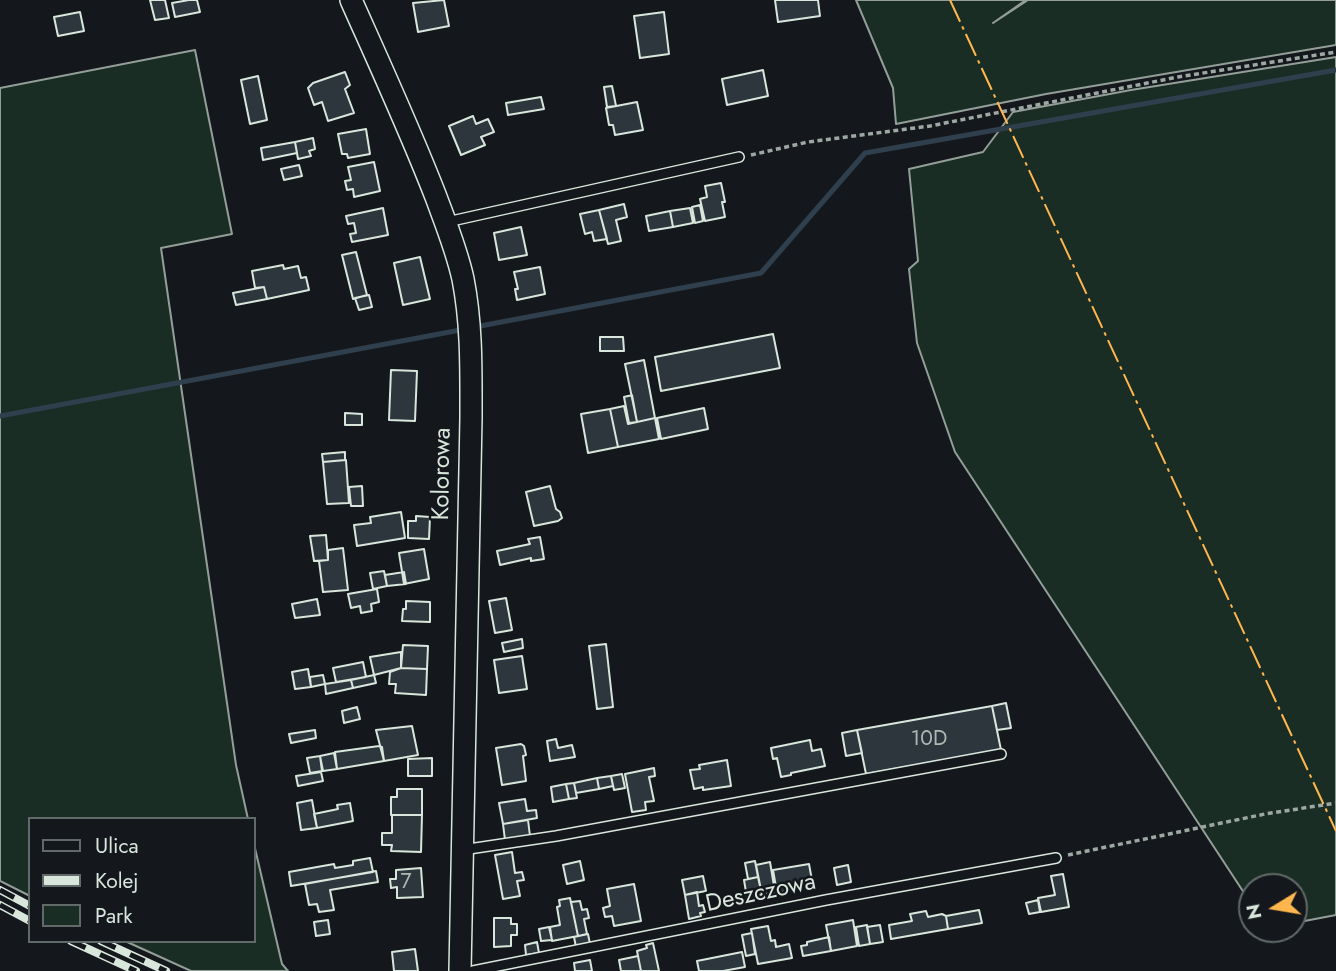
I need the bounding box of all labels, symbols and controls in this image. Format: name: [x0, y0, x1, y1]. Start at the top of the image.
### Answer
street label: Kolorowa: [428, 427, 458, 521]
house number: 10D: [911, 727, 947, 753]
legend: [28, 817, 256, 943]
text: Ulica: [95, 831, 139, 861]
text: Kolej: [95, 866, 139, 896]
street label: Deszczowa: [703, 868, 819, 920]
house number: 7: [400, 870, 412, 896]
north arrow: [1238, 873, 1308, 943]
text: Park: [95, 901, 132, 931]
text: N: [1239, 902, 1269, 922]

